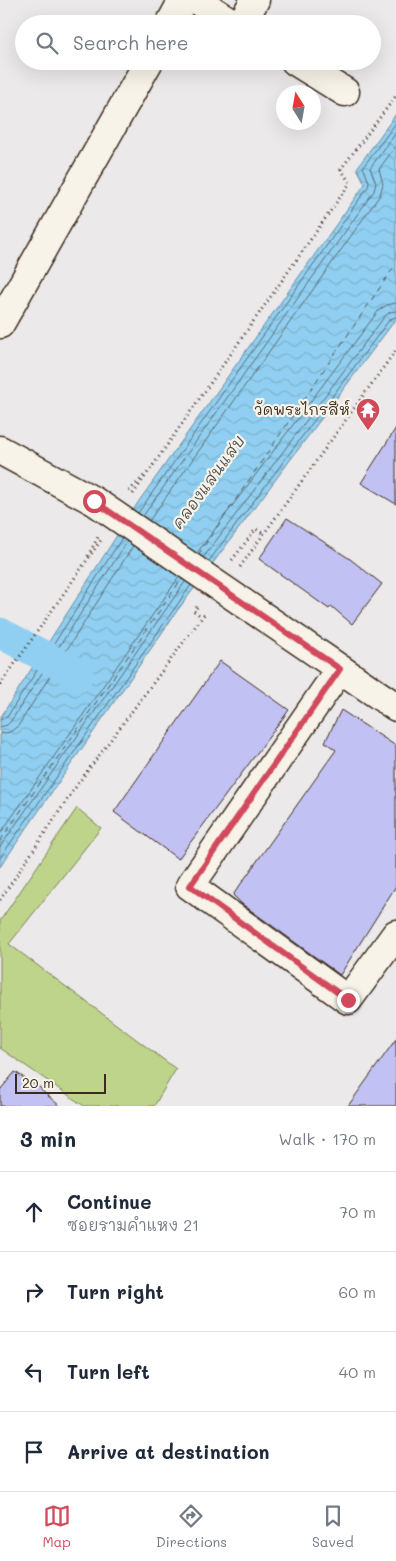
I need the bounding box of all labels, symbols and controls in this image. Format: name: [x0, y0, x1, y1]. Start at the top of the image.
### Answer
search box: [15, 15, 381, 70]
icon: search: [33, 29, 61, 57]
text: Search here: [73, 30, 189, 55]
north arrow: [276, 85, 321, 130]
temple icon: วัดพระไกรสีห์: [355, 397, 381, 431]
place label: วัดพระไกรสีห์: [254, 399, 350, 419]
water label: คลองแสนแสบ: [167, 431, 249, 533]
route start: [83, 490, 106, 513]
route end: [337, 989, 360, 1012]
scale bar: [15, 1071, 106, 1094]
text: 20 m: [22, 1073, 54, 1092]
text: 3 min: [20, 1125, 76, 1152]
text: Walk · 170 m: [278, 1128, 376, 1149]
text: Continue: [67, 1189, 152, 1214]
icon: ahead: [20, 1198, 48, 1226]
text: 70 m: [339, 1201, 376, 1222]
text: ซอยรามคำแหง 21: [67, 1214, 199, 1235]
icon: right: [20, 1278, 48, 1306]
text: Turn right: [67, 1279, 164, 1304]
text: 60 m: [339, 1281, 376, 1302]
icon: left: [20, 1358, 48, 1386]
text: Turn left: [67, 1359, 150, 1384]
text: 40 m: [339, 1361, 376, 1382]
icon: arrive: [20, 1438, 48, 1466]
text: Arrive at destination: [67, 1439, 270, 1464]
tab: Map: [42, 1502, 71, 1551]
tab: Directions: [156, 1502, 227, 1551]
tab: Saved: [312, 1502, 354, 1551]

